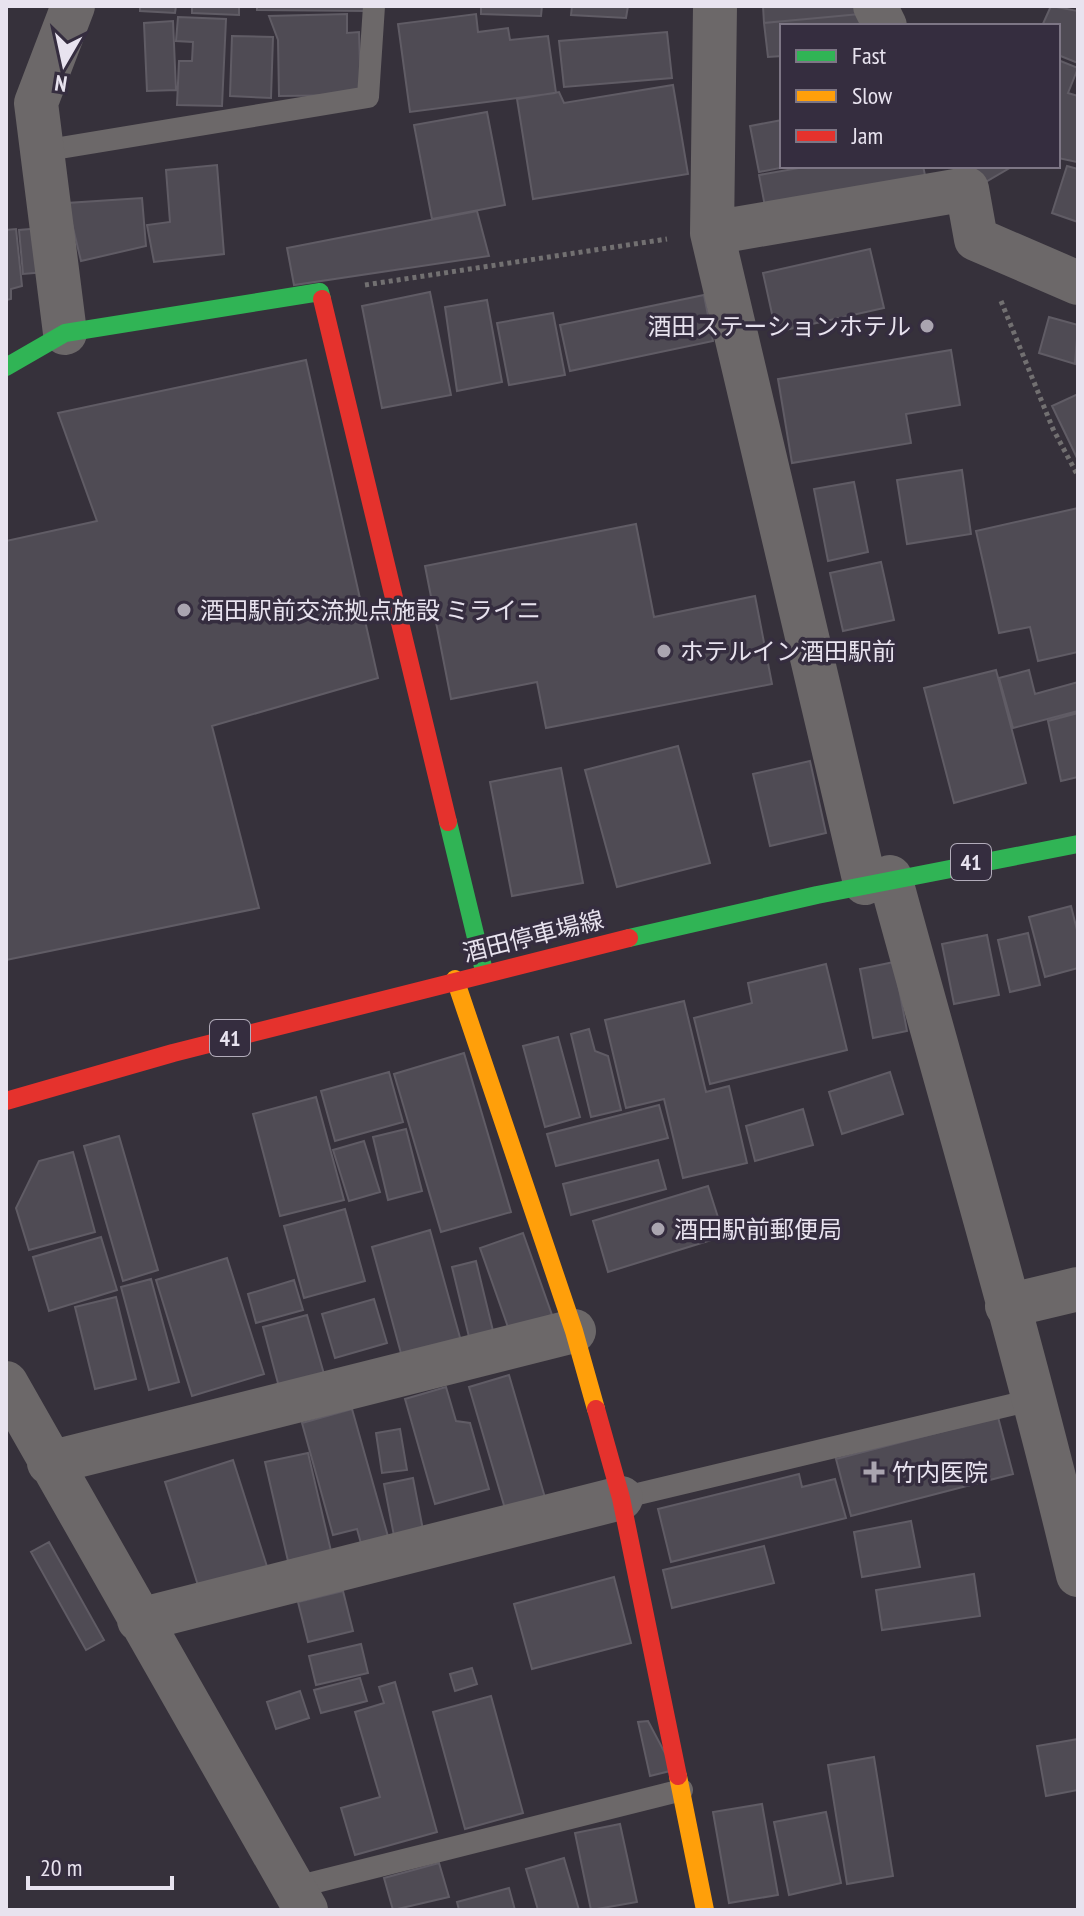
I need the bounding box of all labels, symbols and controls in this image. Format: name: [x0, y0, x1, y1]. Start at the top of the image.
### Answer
north arrow: [24, 24, 104, 104]
legend: [780, 24, 1060, 168]
text: Fast: [852, 40, 887, 71]
text: N: [53, 69, 69, 99]
text: Slow: [852, 80, 893, 111]
text: Jam: [851, 120, 883, 151]
place label: 酒田ステーションホテル: [647, 311, 911, 342]
marker: 酒田ステーションホテル: [918, 317, 936, 335]
place label: 酒田駅前交流拠点施設 ミライニ: [200, 595, 541, 626]
marker: 酒田駅前交流拠点施設 ミライニ: [175, 601, 193, 619]
place label: ホテルイン酒田駅前: [680, 636, 896, 667]
marker: ホテルイン酒田駅前: [655, 642, 673, 660]
road number: 41: [951, 844, 991, 880]
street label: 酒田停車場線: [459, 904, 607, 968]
road number: 41: [210, 1020, 250, 1056]
place label: 酒田駅前郵便局: [674, 1214, 842, 1245]
marker: 酒田駅前郵便局: [649, 1220, 667, 1238]
place label: 竹内医院: [892, 1457, 988, 1488]
marker: 竹内医院: [863, 1461, 885, 1483]
scale bar: [28, 1840, 172, 1890]
text: 20 m: [40, 1852, 82, 1883]

